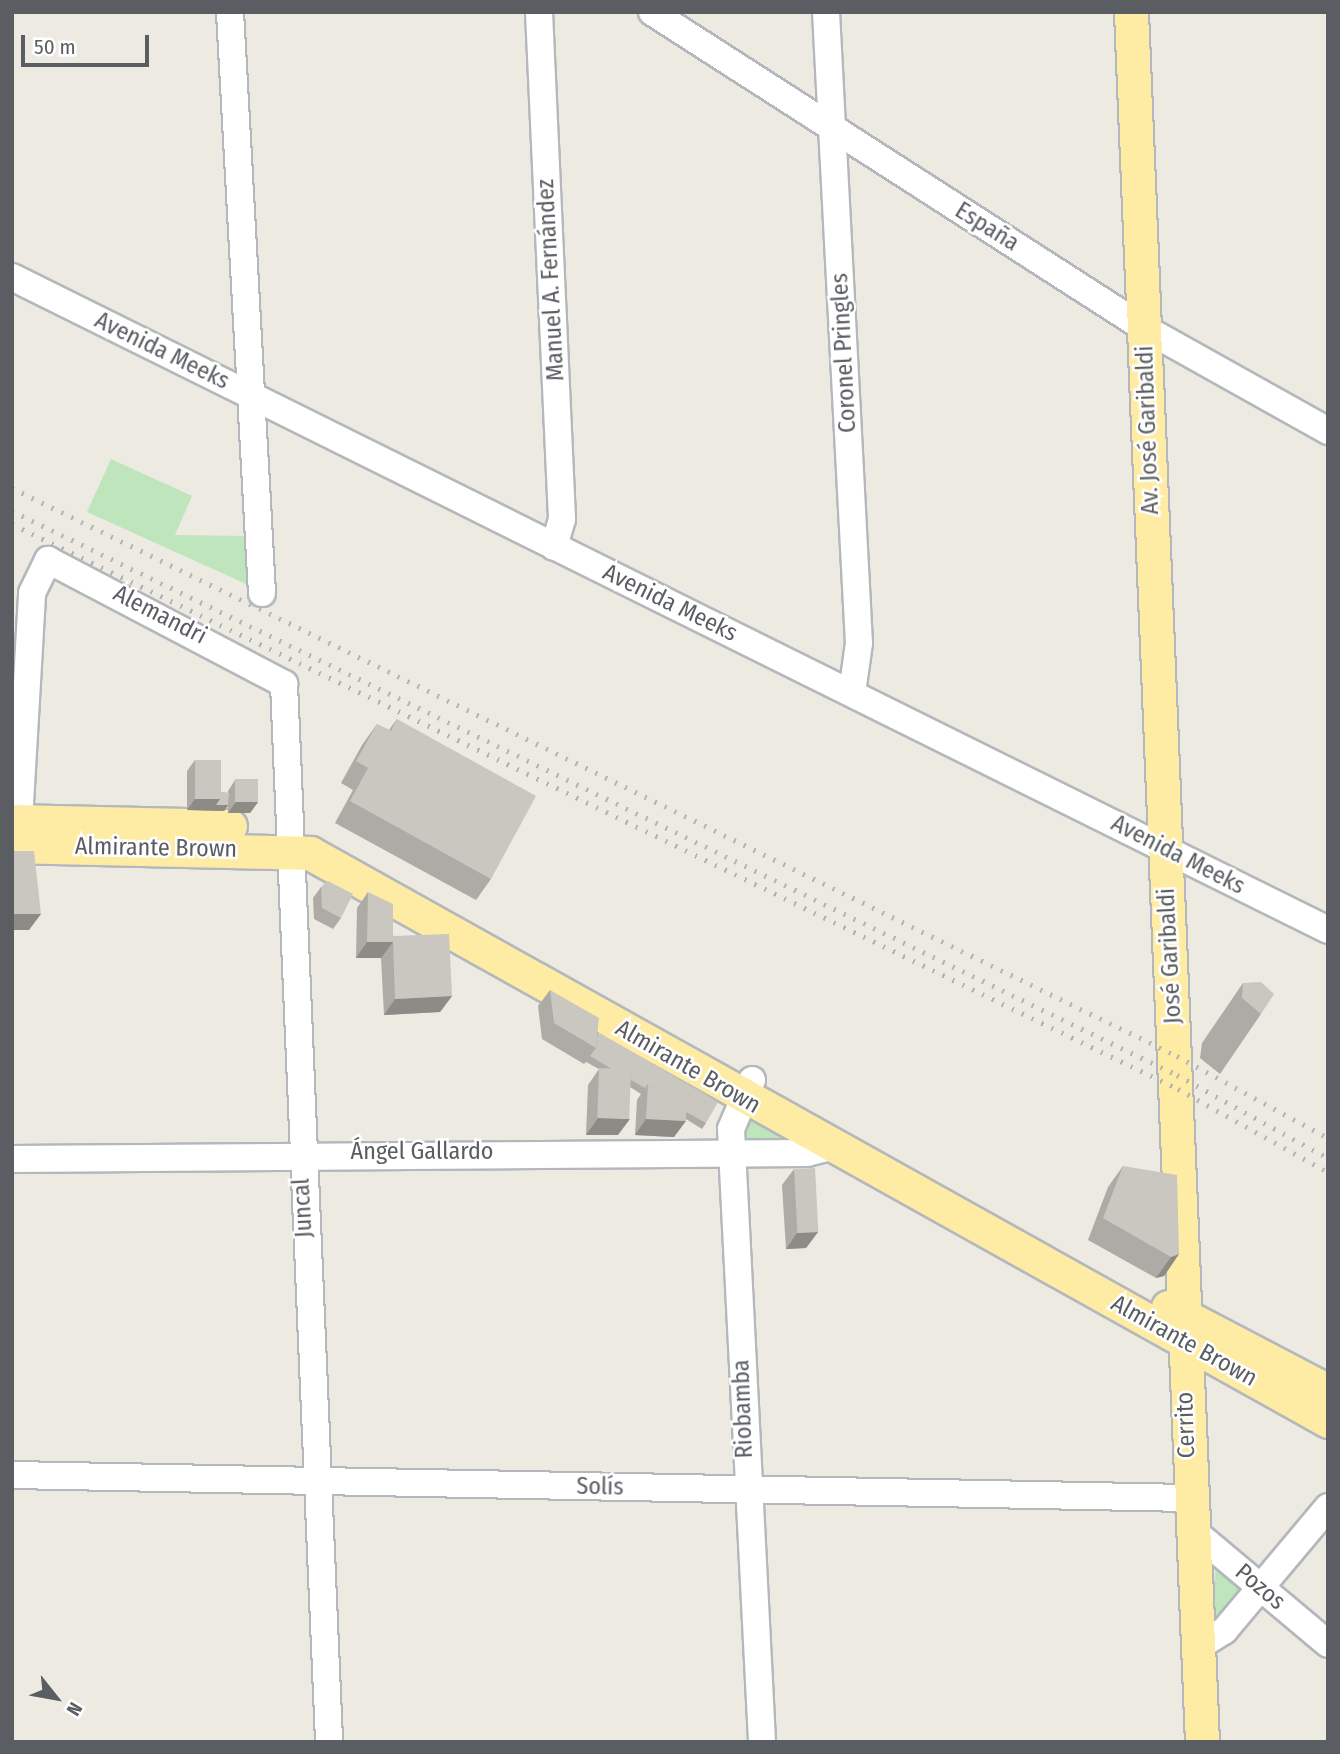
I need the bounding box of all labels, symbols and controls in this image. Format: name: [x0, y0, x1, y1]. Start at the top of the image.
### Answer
scale bar: [24, 21, 152, 65]
text: 50 m: [34, 34, 76, 60]
street label: Manuel A. Fernández: [531, 178, 571, 382]
street label: España: [950, 196, 1024, 258]
street label: Coronel Pringles: [825, 272, 863, 434]
street label: Avenida Meeks: [90, 306, 234, 396]
street label: Av. José Garibaldi: [1131, 345, 1165, 515]
street label: Avenida Meeks: [598, 558, 742, 648]
street label: Alemandri: [109, 579, 211, 651]
street label: Avenida Meeks: [1106, 809, 1250, 901]
street label: Almirante Brown: [75, 832, 237, 864]
street label: José Garibaldi: [1152, 887, 1188, 1025]
street label: Almirante Brown: [611, 1014, 765, 1120]
street label: Ángel Gallardo: [351, 1138, 493, 1166]
street label: Juncal: [287, 1177, 319, 1239]
street label: Almirante Brown: [1106, 1289, 1262, 1393]
street label: Riobamba: [727, 1359, 759, 1459]
street label: Cerrito: [1170, 1391, 1202, 1459]
street label: Solís: [576, 1472, 624, 1502]
street label: Pozos: [1229, 1558, 1291, 1616]
north arrow: [21, 1663, 91, 1733]
text: N: [62, 1698, 87, 1720]

